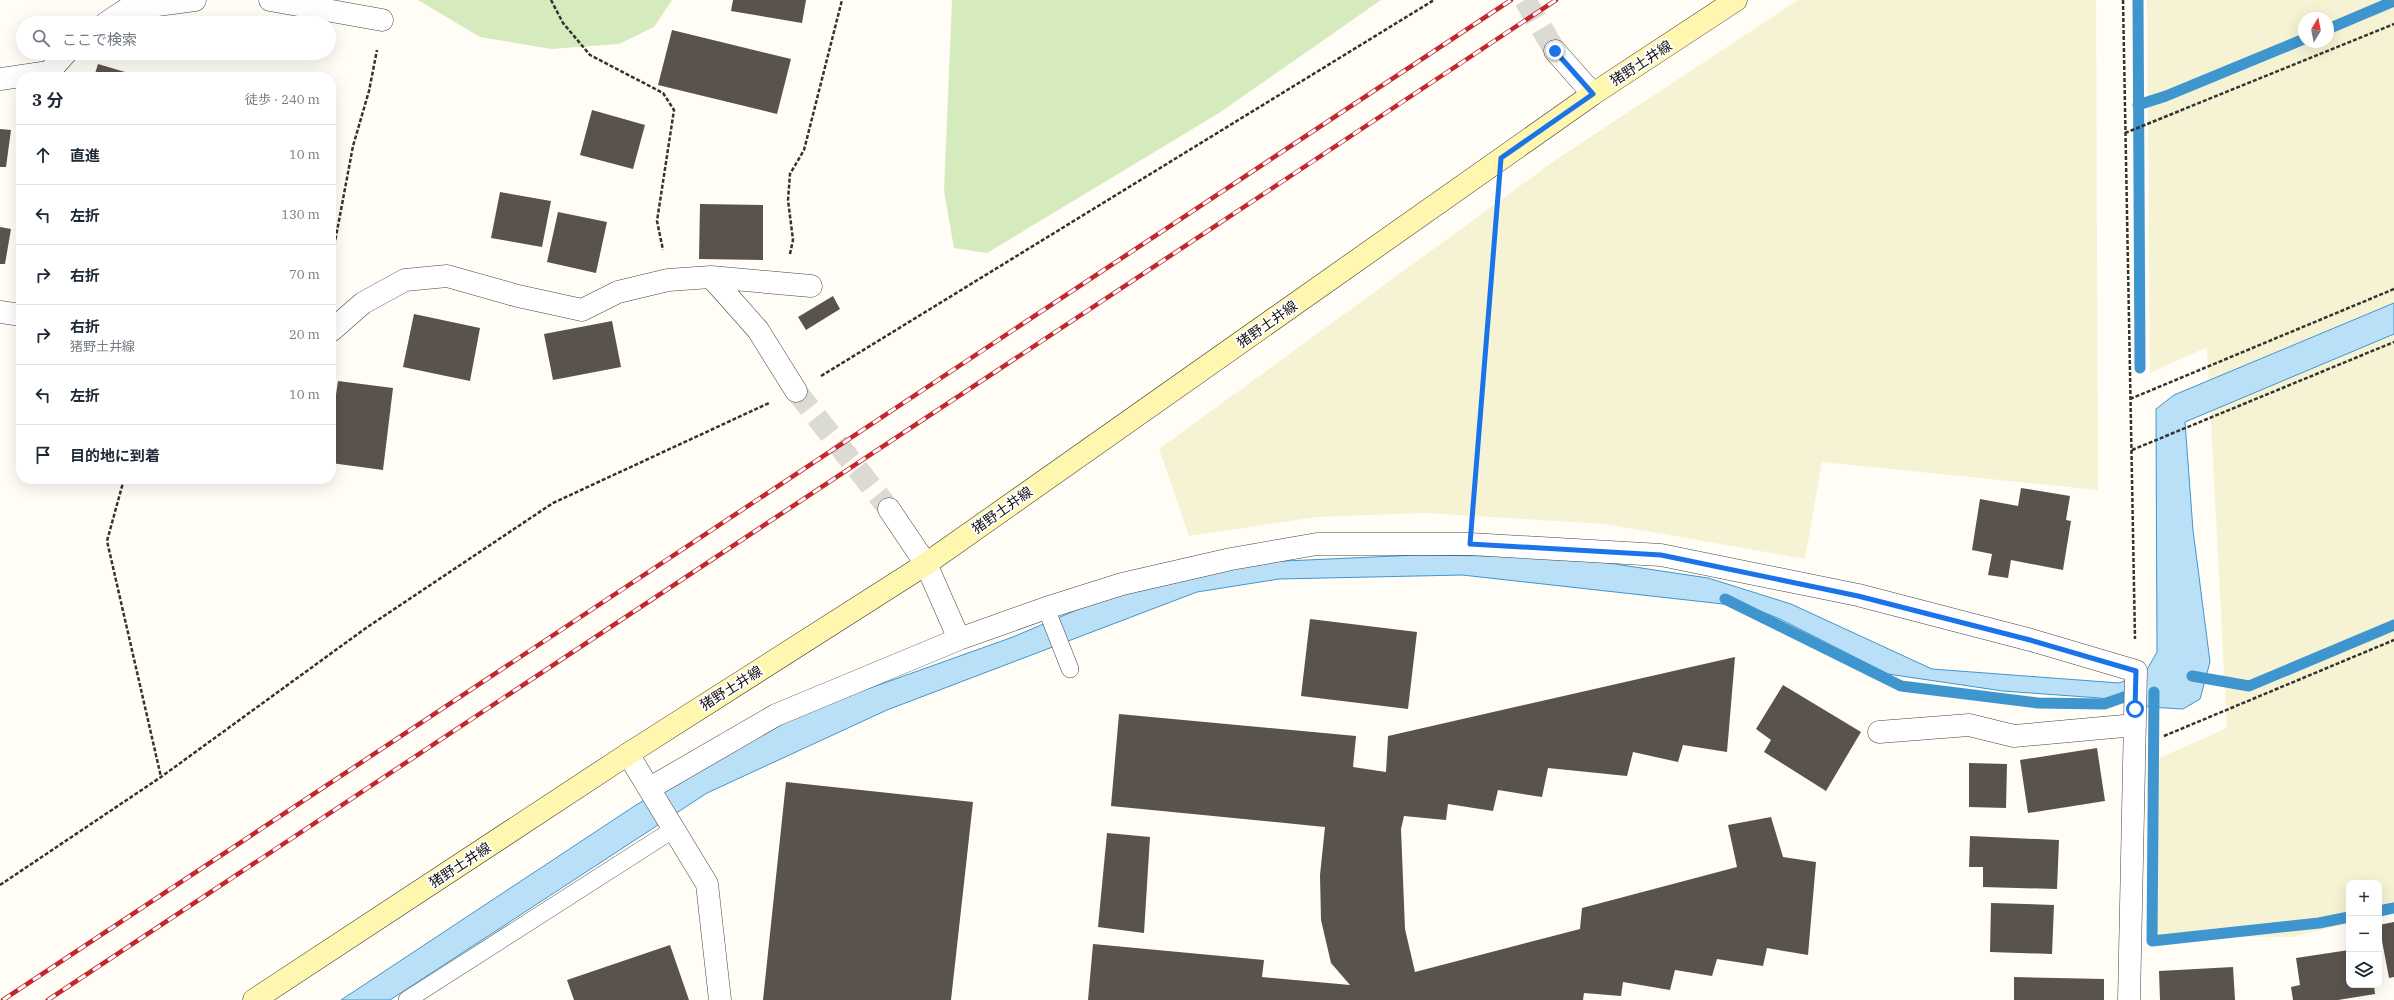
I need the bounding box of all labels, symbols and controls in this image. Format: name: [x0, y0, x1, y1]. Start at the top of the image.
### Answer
north arrow: [2298, 12, 2334, 48]
search box: [16, 16, 336, 60]
icon: search: [30, 27, 52, 49]
text: ここで検索: [62, 30, 137, 49]
street label: 猪野土井線: [1607, 36, 1675, 90]
route end: [1546, 42, 1564, 60]
text: 3 分: [32, 89, 63, 111]
text: 徒歩 · 240 m: [245, 91, 320, 108]
icon: ahead: [32, 144, 54, 166]
text: 直進: [70, 146, 100, 165]
text: 10 m: [289, 146, 320, 163]
icon: left: [32, 204, 54, 226]
text: 左折: [70, 206, 100, 225]
text: 130 m: [281, 206, 320, 223]
icon: right: [32, 264, 54, 286]
text: 右折: [70, 266, 100, 285]
text: 70 m: [289, 266, 320, 283]
street label: 猪野土井線: [1233, 297, 1301, 351]
text: 右折: [70, 317, 100, 336]
icon: right: [32, 324, 54, 346]
text: 20 m: [289, 326, 320, 343]
text: 猪野土井線: [70, 338, 135, 355]
icon: left: [32, 384, 54, 406]
text: 左折: [70, 386, 100, 405]
text: 10 m: [289, 386, 320, 403]
icon: arrive: [32, 444, 54, 466]
text: 目的地に到着: [70, 446, 160, 465]
street label: 猪野土井線: [968, 483, 1036, 537]
street label: 猪野土井線: [697, 662, 765, 714]
route start: [2126, 700, 2144, 718]
street label: 猪野土井線: [426, 838, 494, 892]
map controls: [2346, 880, 2382, 988]
button: +: [2346, 880, 2382, 916]
button: −: [2346, 916, 2382, 952]
button: layers: [2346, 952, 2382, 988]

